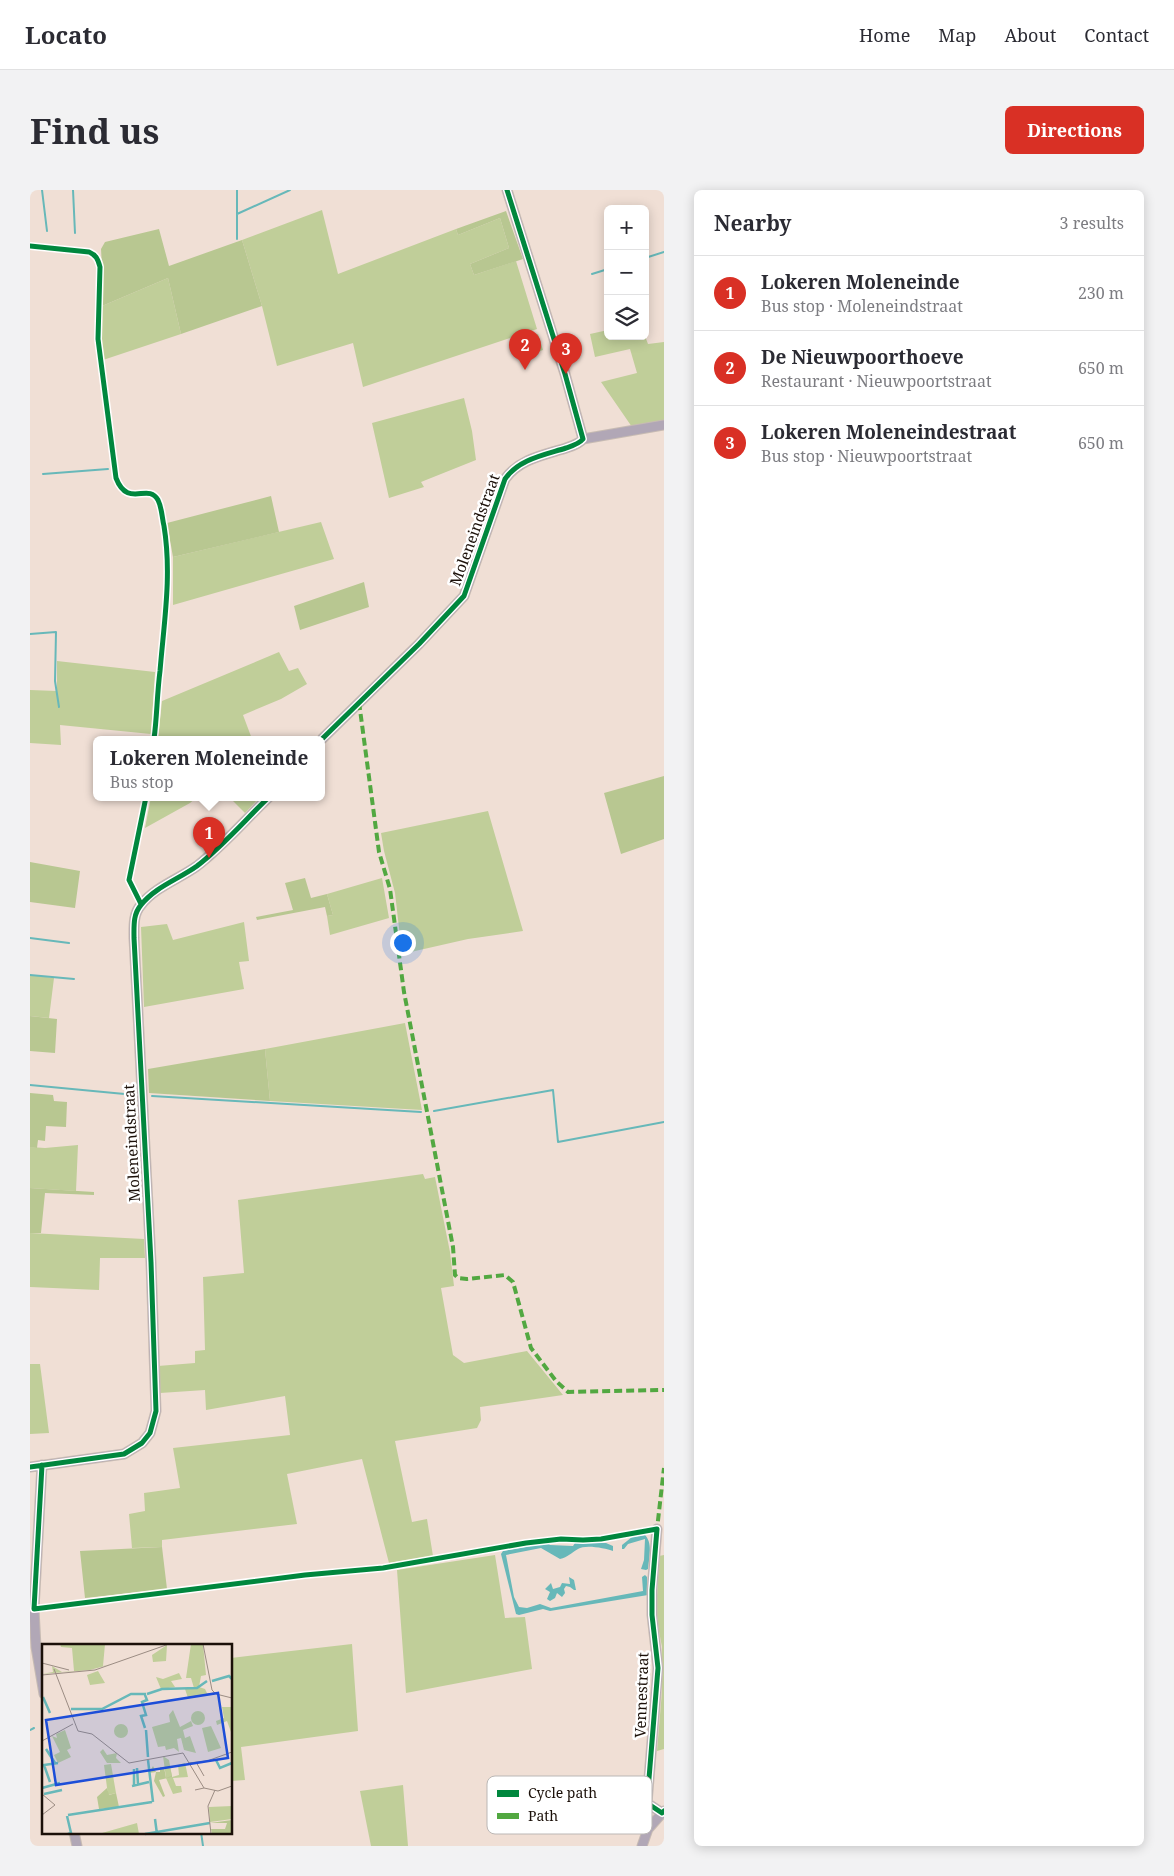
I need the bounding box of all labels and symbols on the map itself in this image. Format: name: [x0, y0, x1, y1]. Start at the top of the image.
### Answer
pin: 2: [509, 329, 541, 370]
pin: 3: [550, 333, 582, 374]
street label: Moleneindstraat: [445, 471, 504, 588]
pin: 1: [193, 817, 225, 858]
your location: [390, 930, 416, 956]
street label: Moleneindstraat: [118, 1084, 144, 1202]
inset map: [42, 1644, 232, 1834]
street label: Vennestraat: [630, 1652, 652, 1738]
legend: [487, 1776, 652, 1834]
text: Cycle path: [528, 1783, 597, 1802]
text: Path: [528, 1806, 558, 1825]

